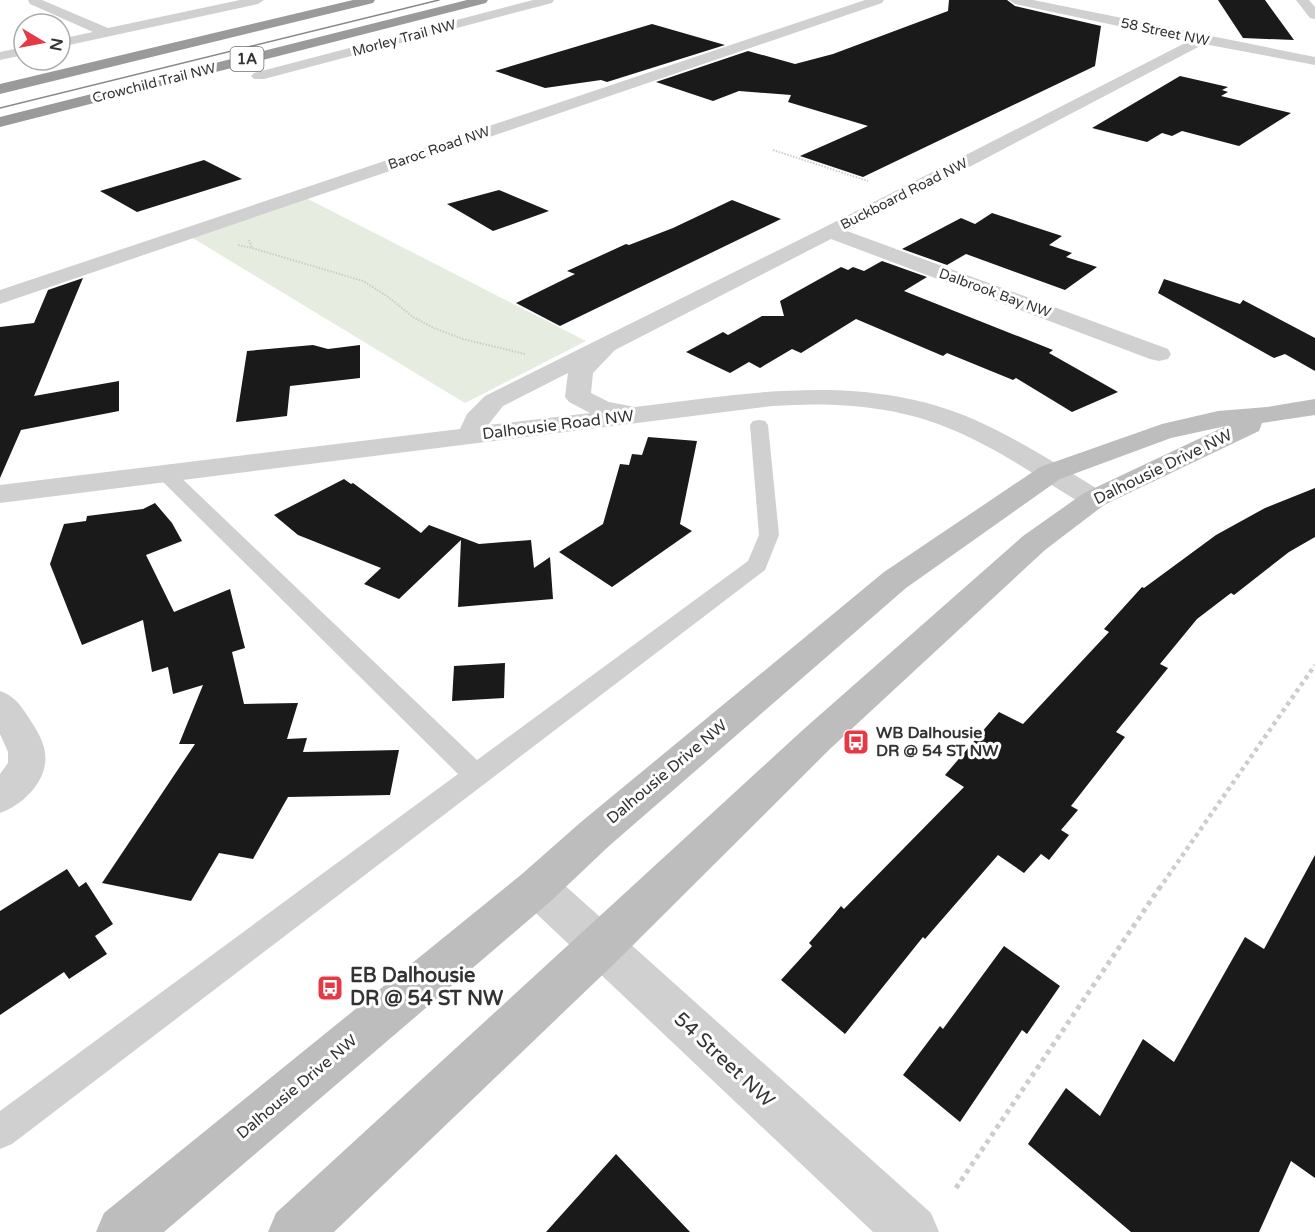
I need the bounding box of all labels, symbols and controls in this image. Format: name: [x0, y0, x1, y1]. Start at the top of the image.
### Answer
north arrow: [12, 12, 72, 72]
street label: 58 Street NW: [1119, 14, 1211, 50]
street label: Morley Trail NW: [350, 16, 458, 60]
text: N: [45, 36, 67, 52]
road number: 1A: [230, 47, 264, 71]
street label: Crowchild Trail NW: [91, 59, 217, 107]
street label: Baroc Road NW: [386, 123, 492, 173]
street label: Buckboard Road NW: [838, 155, 970, 233]
street label: Dalbrook Bay NW: [937, 265, 1053, 321]
street label: Dalhousie Road NW: [481, 406, 635, 444]
street label: Dalhousie Drive NW: [1091, 425, 1235, 509]
street label: Dalhousie Drive NW: [603, 716, 731, 828]
place label: WB Dalhousie DR @ 54 ST NW: [876, 723, 999, 761]
bus stop icon: WB Dalhousie DR @ 54 ST NW: [841, 727, 871, 757]
place label: EB Dalhousie DR @ 54 ST NW: [350, 964, 504, 1011]
bus stop icon: EB Dalhousie DR @ 54 ST NW: [315, 973, 345, 1003]
street label: 54 Street NW: [669, 1007, 779, 1113]
street label: Dalhousie Drive NW: [233, 1031, 361, 1143]

